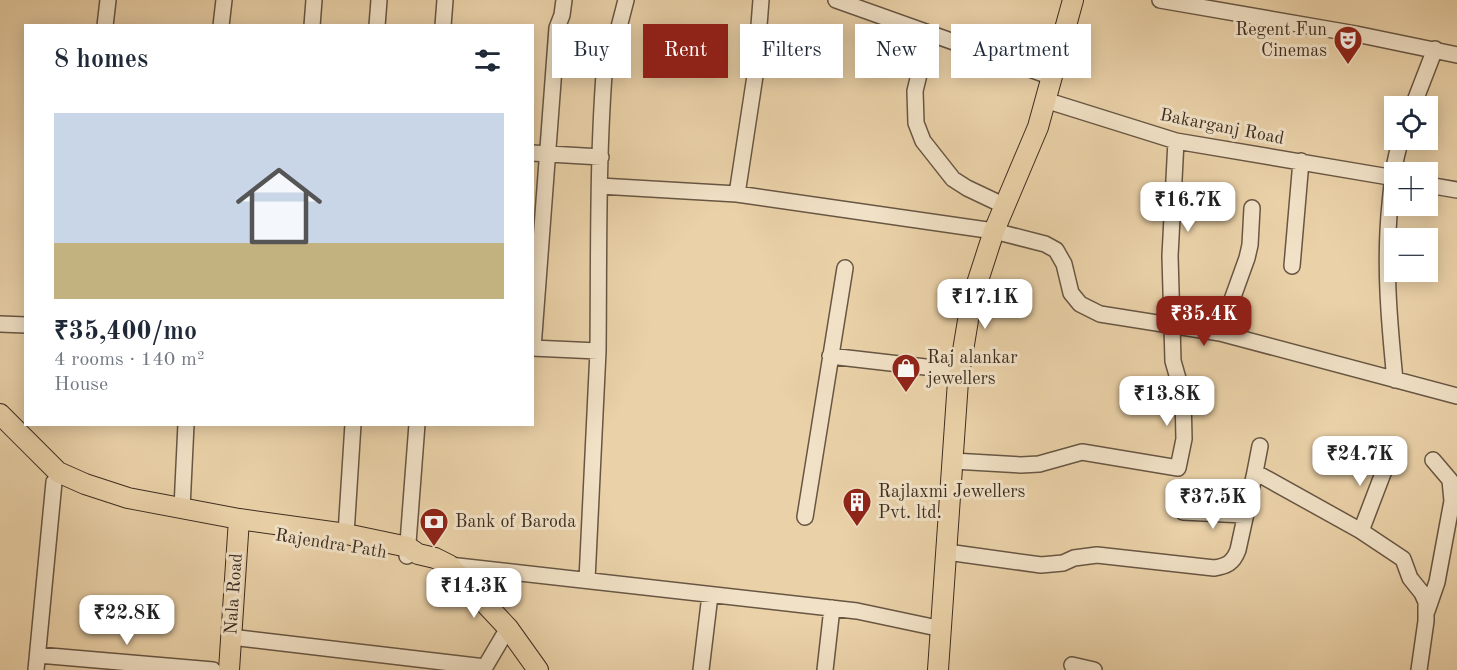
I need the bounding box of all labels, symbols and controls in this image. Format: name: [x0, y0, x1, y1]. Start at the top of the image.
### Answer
place label: Regent Fun Cinemas: [1235, 21, 1327, 60]
chip: Buy: [552, 24, 631, 78]
chip: Rent: [643, 24, 728, 78]
chip: Filters: [740, 24, 843, 78]
chip: New: [855, 24, 939, 78]
chip: Apartment: [951, 24, 1091, 78]
theatre icon: Regent Fun Cinemas: [1332, 24, 1364, 66]
icon: filters: [471, 44, 504, 77]
text: 8 homes: [54, 47, 148, 73]
map controls: [1384, 96, 1438, 282]
button: locate: [1384, 96, 1438, 150]
street label: Bakarganj Road: [1158, 106, 1286, 148]
icon: home: [225, 152, 333, 260]
button: +: [1384, 162, 1438, 216]
pin: ₹16.7K: [1139, 182, 1237, 233]
text: ₹16.7K: [1154, 191, 1222, 211]
button: −: [1384, 228, 1438, 282]
pin: ₹17.1K: [936, 279, 1034, 330]
text: ₹17.1K: [951, 288, 1019, 308]
pin: ₹35.4K: [1155, 296, 1253, 347]
text: ₹35.4K: [1170, 305, 1238, 325]
text: ₹35,400/mo: [54, 319, 197, 345]
place label: Raj alankar jewellers: [926, 349, 1018, 388]
text: 4 rooms · 140 m²: [54, 350, 204, 370]
shop icon: Raj alankar jewellers: [890, 352, 922, 394]
text: House: [54, 375, 108, 395]
pin: ₹13.8K: [1118, 376, 1216, 427]
text: ₹13.8K: [1133, 385, 1201, 405]
pin: ₹24.7K: [1311, 436, 1409, 487]
text: ₹24.7K: [1326, 445, 1394, 465]
pin: ₹37.5K: [1164, 479, 1262, 530]
place label: Rajlaxmi Jewellers Pvt. ltd.: [878, 483, 1026, 522]
building icon: Rajlaxmi Jewellers Pvt. ltd.: [841, 486, 873, 528]
text: ₹37.5K: [1179, 488, 1247, 508]
bank icon: Bank of Baroda: [418, 506, 450, 548]
place label: Bank of Baroda: [455, 513, 576, 531]
street label: Rajendra Path: [274, 526, 388, 562]
street label: Nala Road: [222, 553, 246, 635]
pin: ₹14.3K: [425, 568, 523, 619]
text: ₹14.3K: [440, 577, 508, 597]
pin: ₹22.8K: [78, 595, 176, 646]
text: ₹22.8K: [93, 604, 161, 624]

